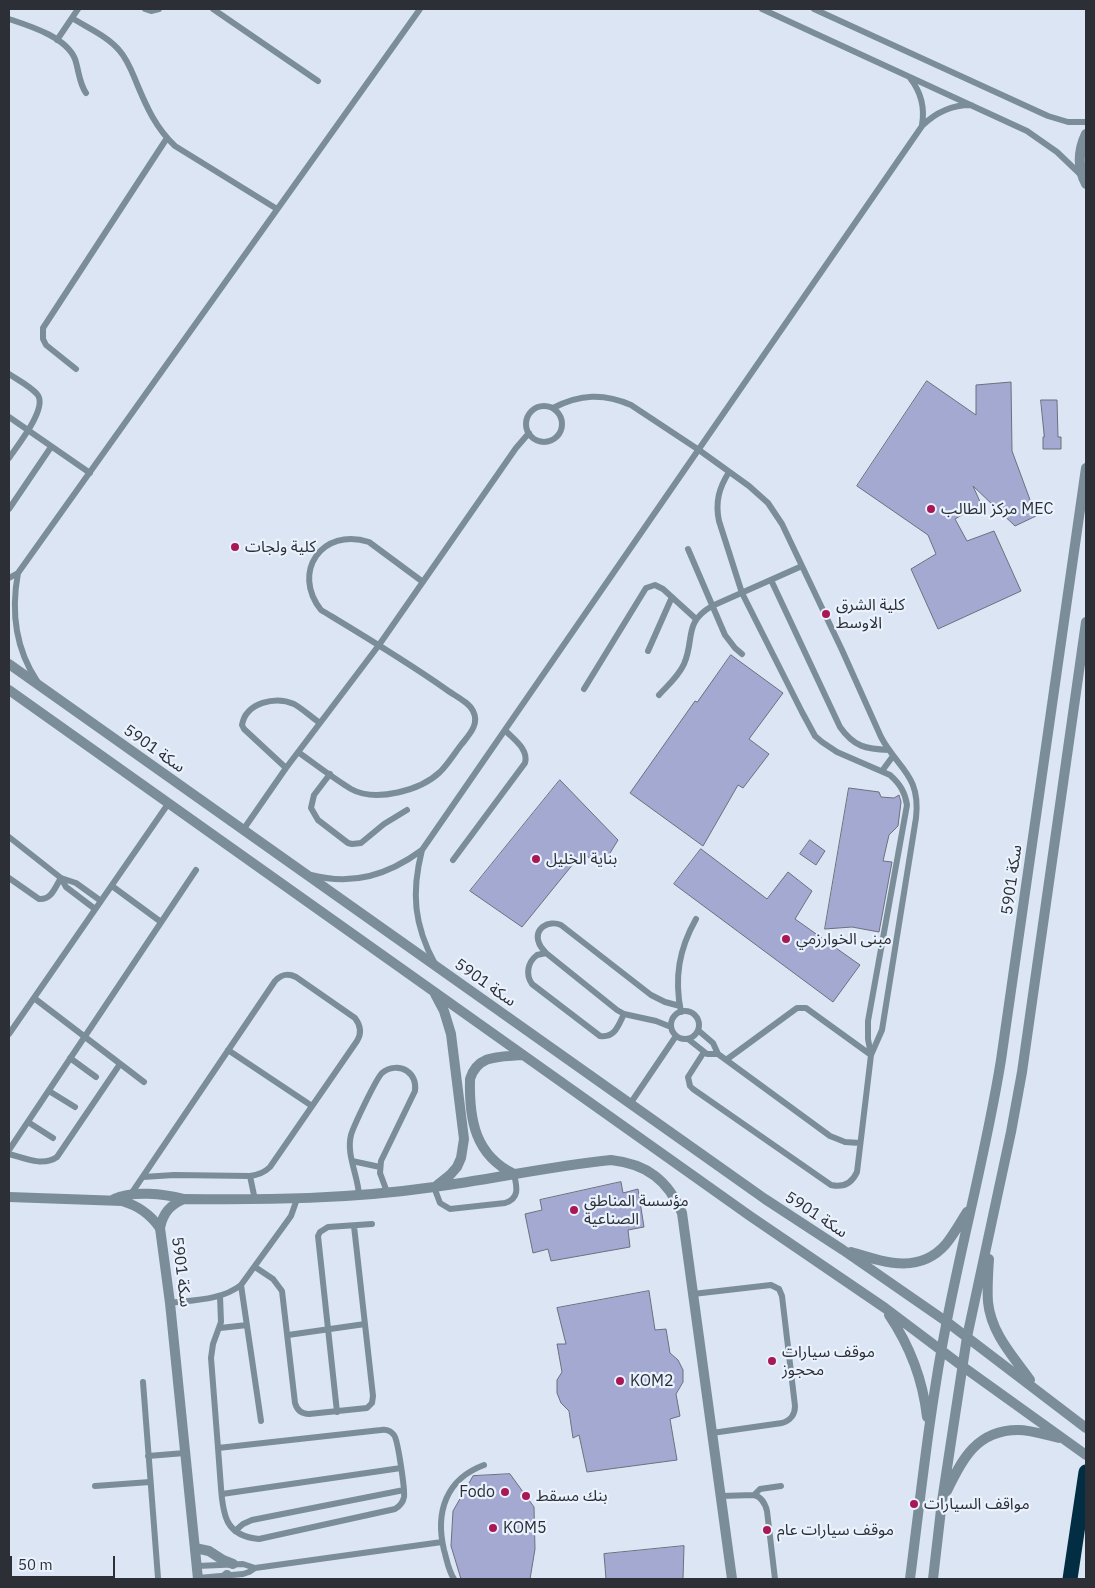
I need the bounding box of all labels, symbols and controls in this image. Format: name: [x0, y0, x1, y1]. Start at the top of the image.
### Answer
place label: مركز الطالب MEC: [941, 499, 1053, 519]
marker: مركز الطالب MEC: [925, 503, 937, 515]
place label: كلية ولجات: [245, 537, 316, 557]
marker: كلية ولجات: [229, 541, 241, 553]
place label: كلية الشرق الاوسط: [836, 595, 905, 633]
marker: كلية الشرق الاوسط: [820, 608, 832, 620]
street label: سكة 5901: [120, 721, 188, 777]
street label: سكة 5901: [998, 844, 1026, 916]
place label: بناية الخليل: [546, 849, 617, 869]
marker: بناية الخليل: [530, 853, 542, 865]
place label: مبنى الخوارزمي: [796, 929, 892, 949]
marker: مبنى الخوارزمي: [780, 933, 792, 945]
street label: سكة 5901: [451, 955, 519, 1011]
street label: سكة 5901: [781, 1188, 851, 1242]
place label: مؤسسة المناطق الصناعية: [584, 1191, 689, 1229]
marker: مؤسسة المناطق الصناعية: [568, 1204, 580, 1216]
street label: سكة 5901: [167, 1236, 195, 1308]
place label: موقف سيارات محجوز: [782, 1342, 875, 1380]
marker: موقف سيارات محجوز: [766, 1355, 778, 1367]
place label: KOM2: [630, 1371, 674, 1391]
marker: KOM2: [614, 1375, 626, 1387]
place label: Fodo: [459, 1482, 495, 1502]
marker: Fodo: [499, 1486, 511, 1498]
place label: بنك مسقط: [536, 1486, 608, 1506]
marker: بنك مسقط: [520, 1490, 532, 1502]
place label: مواقف السيارات: [924, 1494, 1030, 1514]
marker: مواقف السيارات: [908, 1498, 920, 1510]
place label: KOM5: [503, 1518, 547, 1538]
place label: موقف سيارات عام: [777, 1520, 894, 1540]
marker: KOM5: [487, 1522, 499, 1534]
marker: موقف سيارات عام: [761, 1524, 773, 1536]
scale bar: [12, 1546, 118, 1578]
text: 50 m: [18, 1555, 53, 1574]

